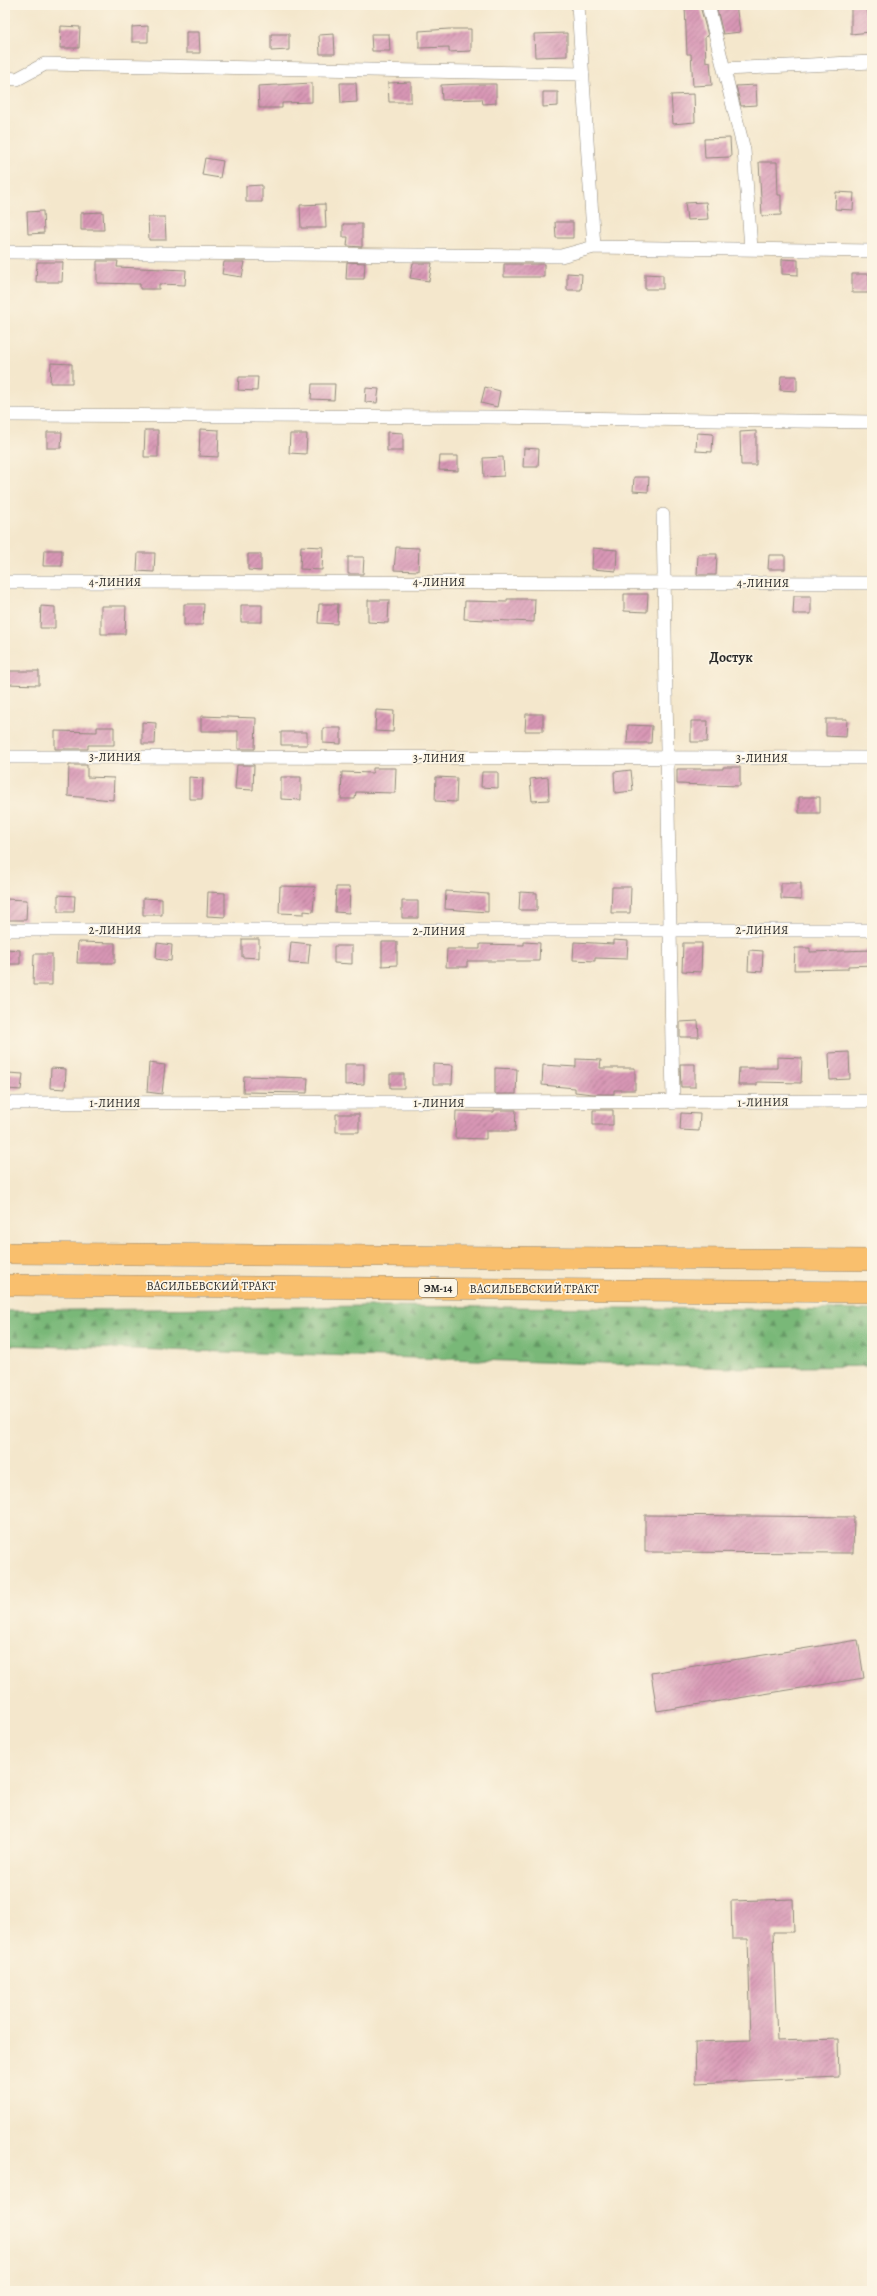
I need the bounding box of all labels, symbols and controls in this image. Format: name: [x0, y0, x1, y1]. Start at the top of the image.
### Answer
street label: 4-ЛИНИЯ: [89, 574, 141, 590]
street label: 4-ЛИНИЯ: [413, 574, 465, 590]
street label: 4-ЛИНИЯ: [737, 575, 789, 591]
district label: Достук: [709, 648, 753, 667]
street label: 3-ЛИНИЯ: [89, 749, 141, 765]
street label: 3-ЛИНИЯ: [413, 750, 465, 766]
street label: 3-ЛИНИЯ: [736, 750, 788, 766]
street label: 2-ЛИНИЯ: [89, 922, 141, 938]
street label: 2-ЛИНИЯ: [736, 922, 788, 938]
street label: 2-ЛИНИЯ: [413, 923, 465, 939]
street label: 1-ЛИНИЯ: [737, 1094, 789, 1110]
street label: 1-ЛИНИЯ: [90, 1095, 140, 1111]
street label: 1-ЛИНИЯ: [414, 1095, 464, 1111]
street label: ВАСИЛЬЕВСКИЙ ТРАКТ: [147, 1278, 276, 1294]
road number: ЭМ-14: [419, 1279, 457, 1297]
street label: ВАСИЛЬЕВСКИЙ ТРАКТ: [470, 1281, 599, 1297]

